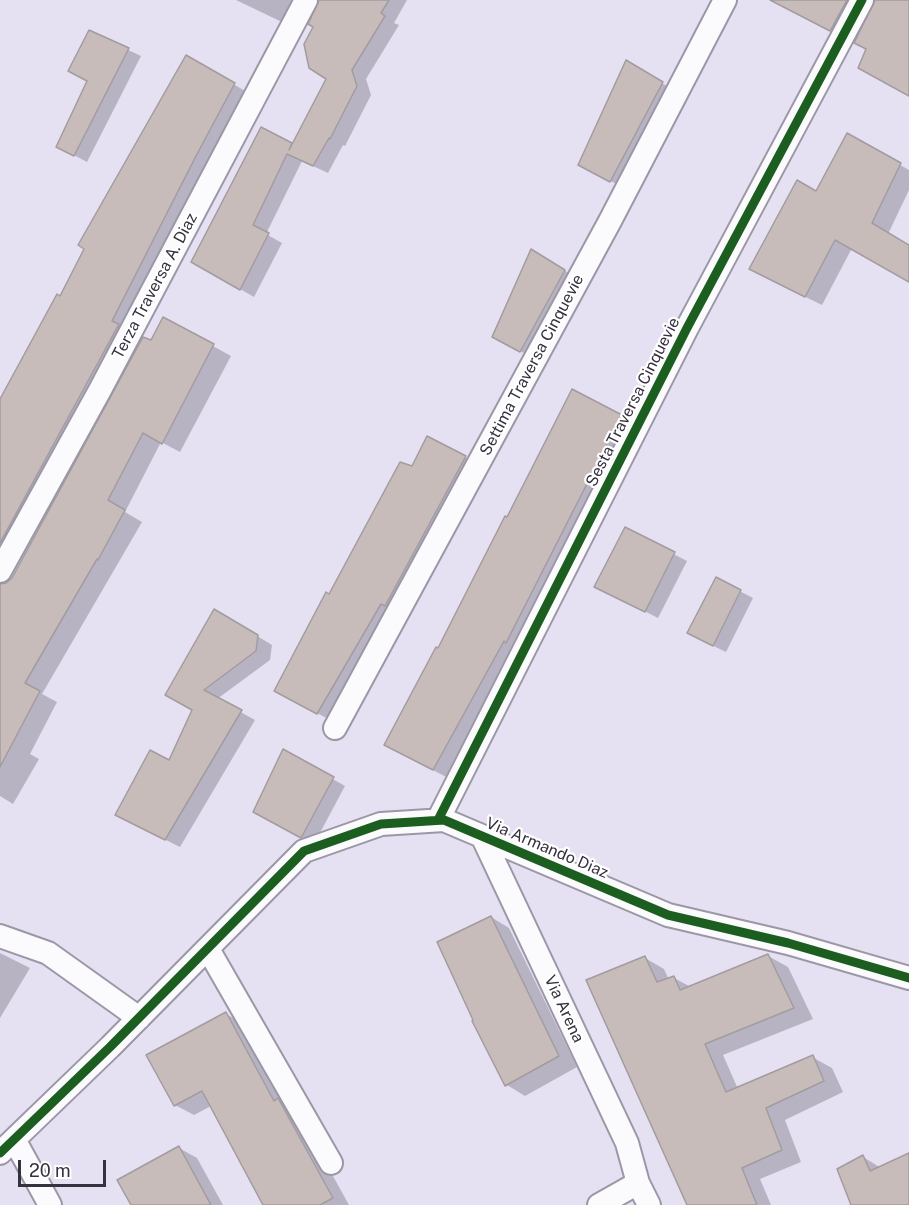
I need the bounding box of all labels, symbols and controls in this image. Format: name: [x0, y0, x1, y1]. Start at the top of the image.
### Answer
street label: Terza Traversa A. Diaz: [108, 210, 202, 362]
street label: Settima Traversa Cinquevie: [476, 271, 588, 459]
street label: Sesta Traversa Cinquevie: [582, 314, 684, 490]
street label: Via Armando Diaz: [483, 814, 611, 882]
street label: Via Arena: [540, 972, 588, 1046]
scale bar: [21, 1148, 110, 1186]
text: 20 m: [29, 1160, 71, 1181]

